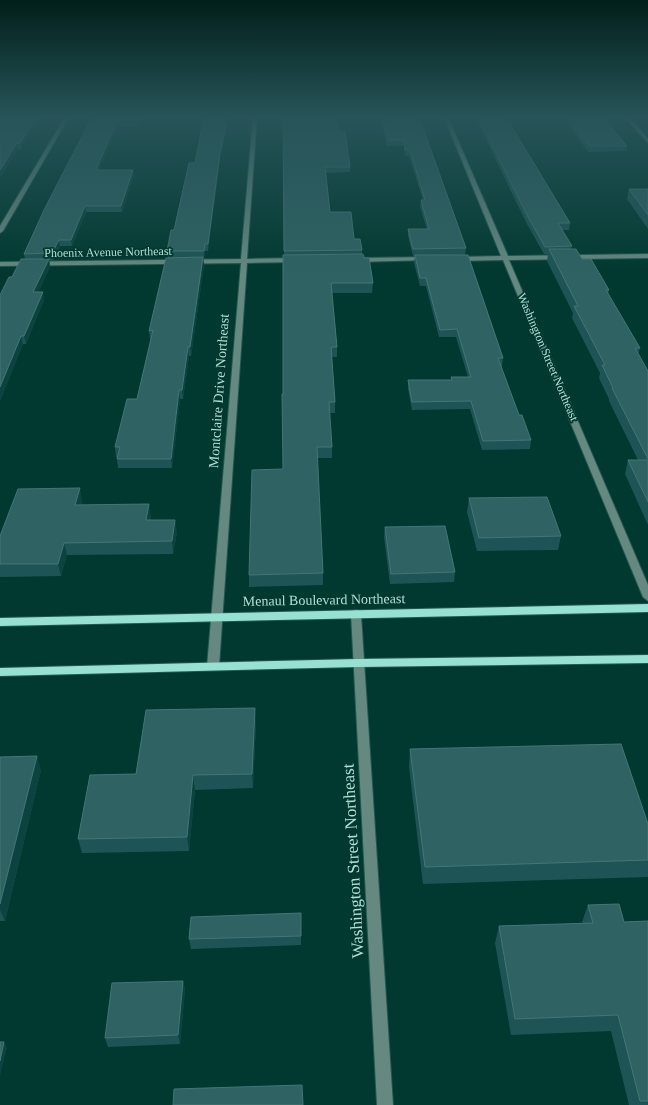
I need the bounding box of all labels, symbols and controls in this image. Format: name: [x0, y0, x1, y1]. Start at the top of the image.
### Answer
street label: Phoenix Avenue Northeast: [44, 244, 173, 260]
street label: Washington Street Northeast: [515, 291, 582, 424]
street label: Montclaire Drive Northeast: [206, 313, 232, 469]
street label: Menaul Boulevard Northeast: [243, 591, 405, 609]
street label: Washington Street Northeast: [338, 763, 368, 959]

